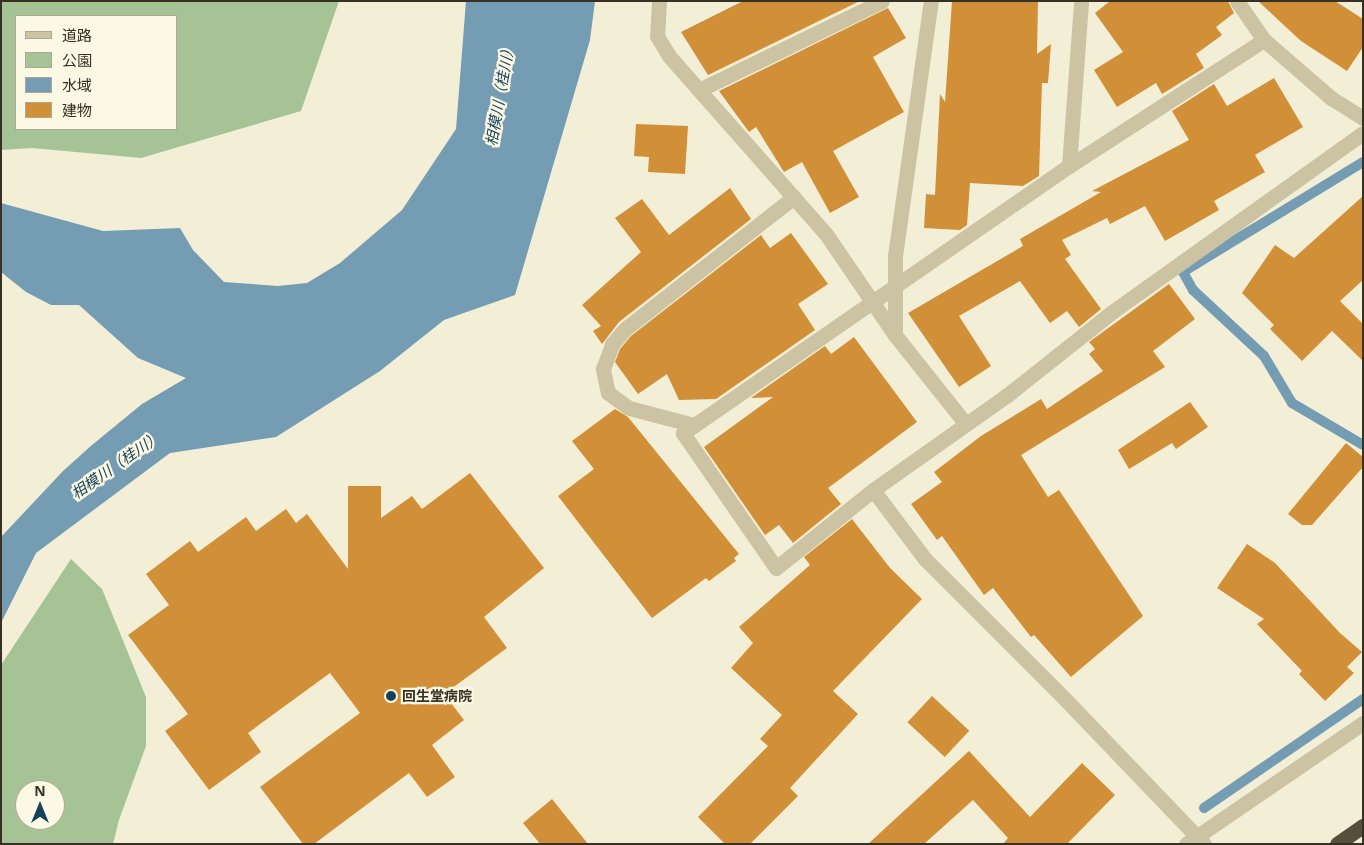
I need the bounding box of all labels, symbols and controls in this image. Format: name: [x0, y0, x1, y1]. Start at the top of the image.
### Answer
legend: [15, 15, 178, 130]
text: 道路: [62, 25, 92, 45]
water label: 相模川（桂川）: [482, 41, 518, 147]
text: 公園: [62, 50, 92, 70]
text: 水域: [62, 75, 92, 95]
text: 建物: [62, 100, 92, 120]
water label: 相模川（桂川）: [68, 428, 164, 502]
place label: 回生堂病院: [402, 688, 472, 704]
marker: 回生堂病院: [384, 689, 398, 703]
north arrow: [15, 780, 65, 830]
text: N: [34, 781, 46, 800]

